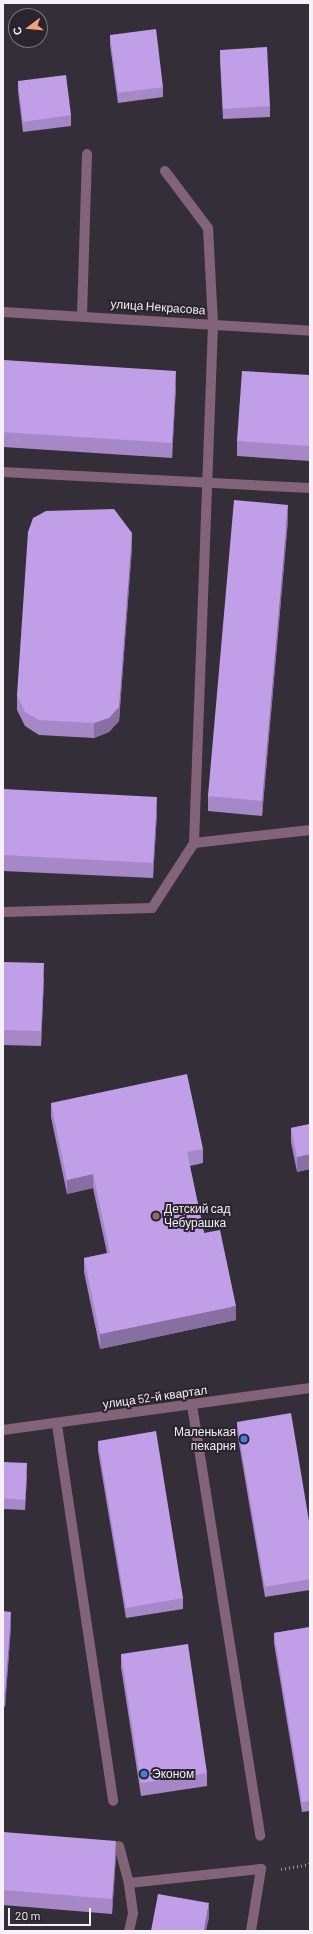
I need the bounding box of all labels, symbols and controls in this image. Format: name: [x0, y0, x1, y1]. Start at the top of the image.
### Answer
north arrow: [8, 8, 48, 48]
text: С: [10, 26, 24, 37]
street label: улица Некрасова: [110, 297, 206, 317]
place label: Детский сад Чебурашка: [164, 1202, 230, 1230]
marker: Детский сад Чебурашка: [151, 1211, 161, 1221]
street label: улица 52-й квартал: [102, 1383, 208, 1411]
place label: Маленькая пекарня: [174, 1425, 236, 1453]
marker: Маленькая пекарня: [239, 1434, 249, 1444]
place label: Эконом: [152, 1767, 194, 1781]
marker: Эконом: [139, 1769, 149, 1779]
scale bar: [10, 1900, 93, 1926]
text: 20 m: [15, 1908, 41, 1922]

